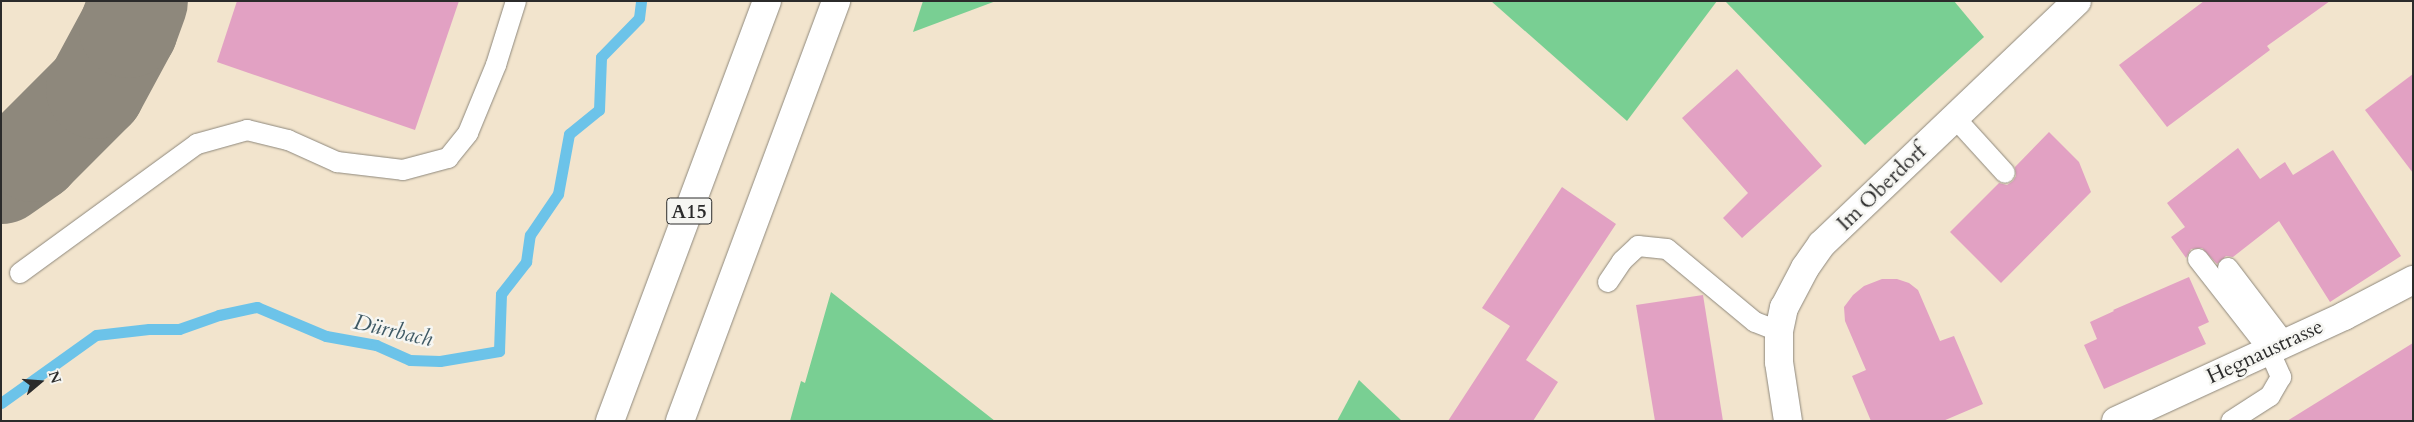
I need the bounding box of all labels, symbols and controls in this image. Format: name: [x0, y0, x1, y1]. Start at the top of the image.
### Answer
street label: Im Oberdorf: [1832, 139, 1932, 237]
road number: A15: [665, 194, 713, 228]
water label: Dürrbach: [351, 309, 435, 353]
street label: Hegnaustrasse: [2203, 314, 2327, 390]
north arrow: [15, 357, 65, 407]
text: N: [44, 368, 66, 386]

